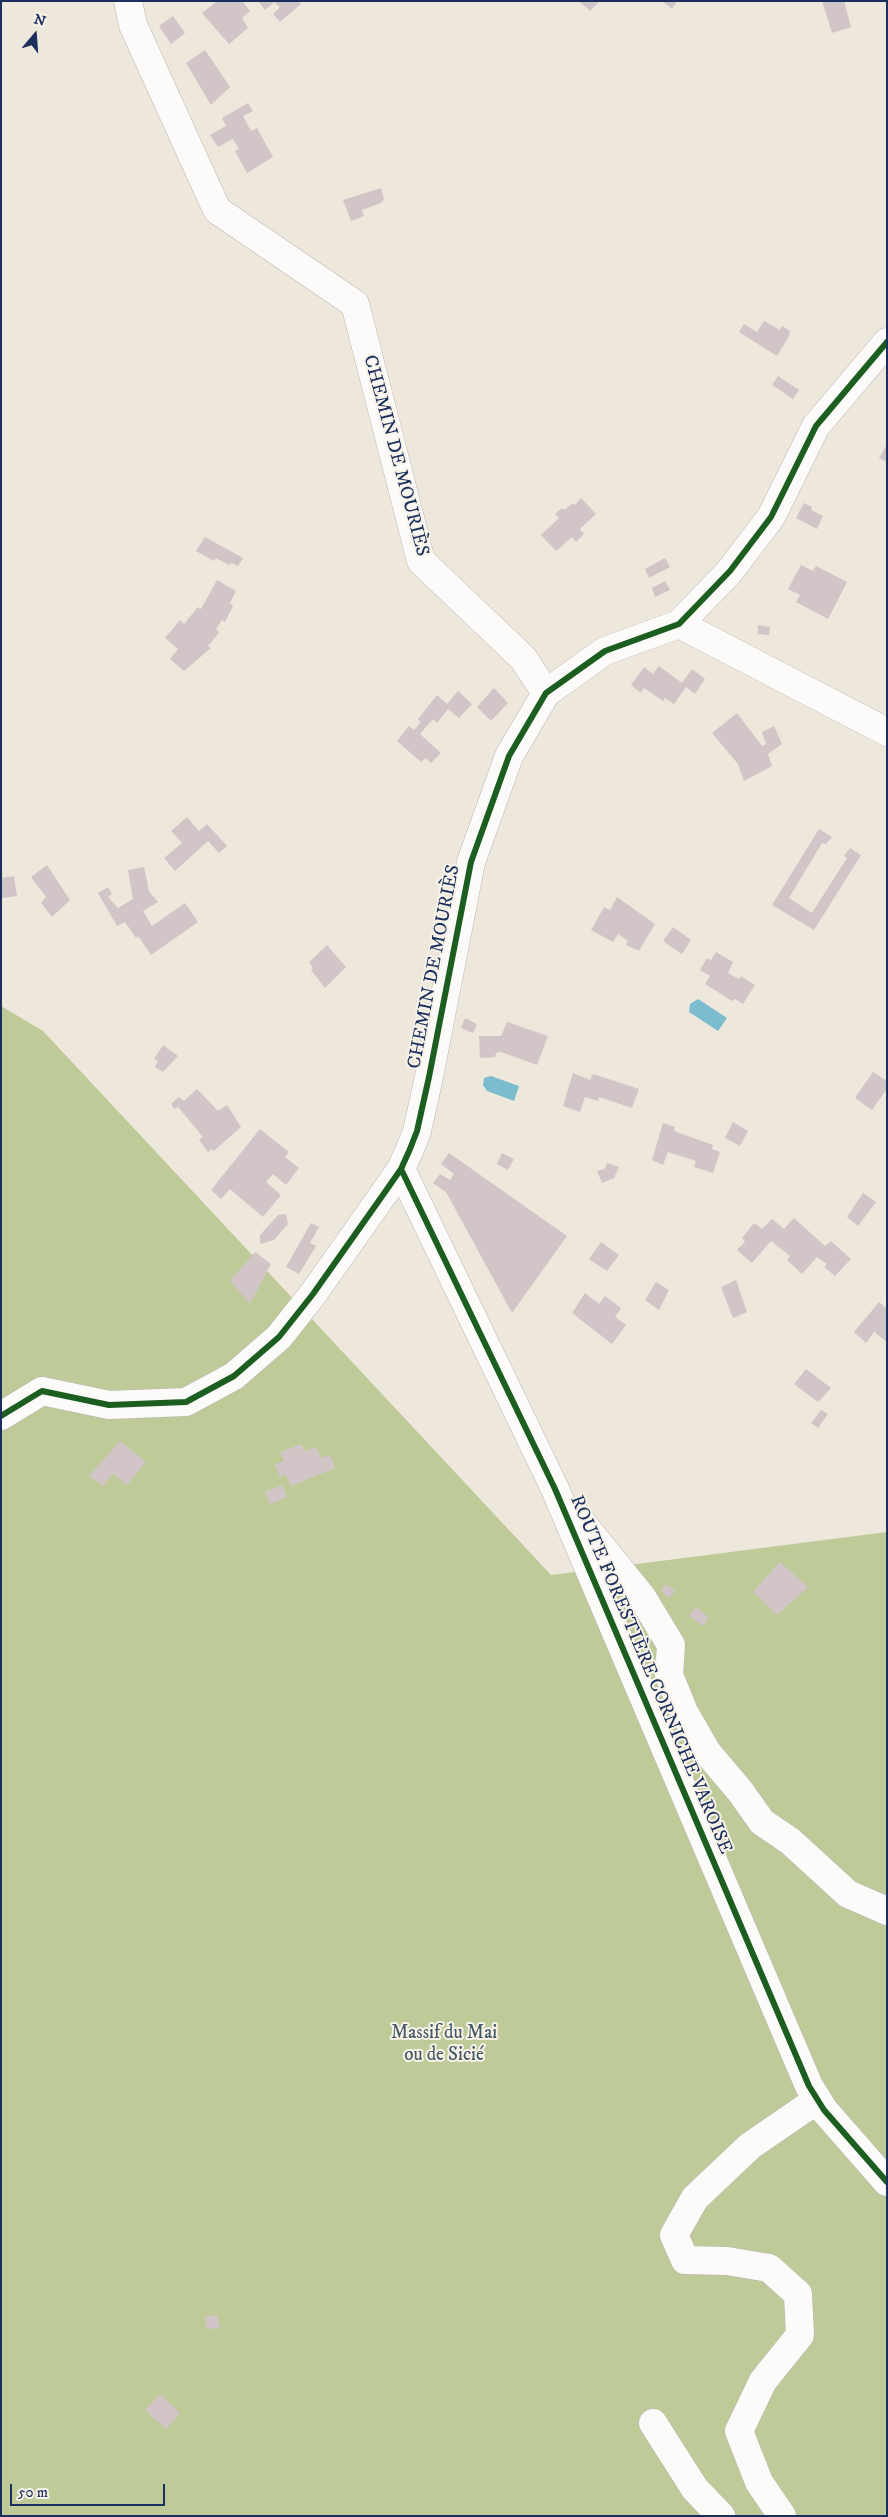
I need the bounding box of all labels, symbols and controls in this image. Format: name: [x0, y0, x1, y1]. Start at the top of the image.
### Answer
north arrow: [10, 10, 60, 60]
text: N: [31, 10, 48, 31]
street label: CHEMIN DE MOURIÈS: [357, 353, 433, 559]
street label: CHEMIN DE MOURIÈS: [404, 863, 466, 1071]
street label: ROUTE FORESTIÈRE CORNICHE VAROISE: [564, 1492, 736, 1858]
park label: Massif du Mai ou de Sicié: [391, 2023, 497, 2067]
scale bar: [12, 2474, 168, 2506]
text: 50 m: [18, 2483, 48, 2502]

